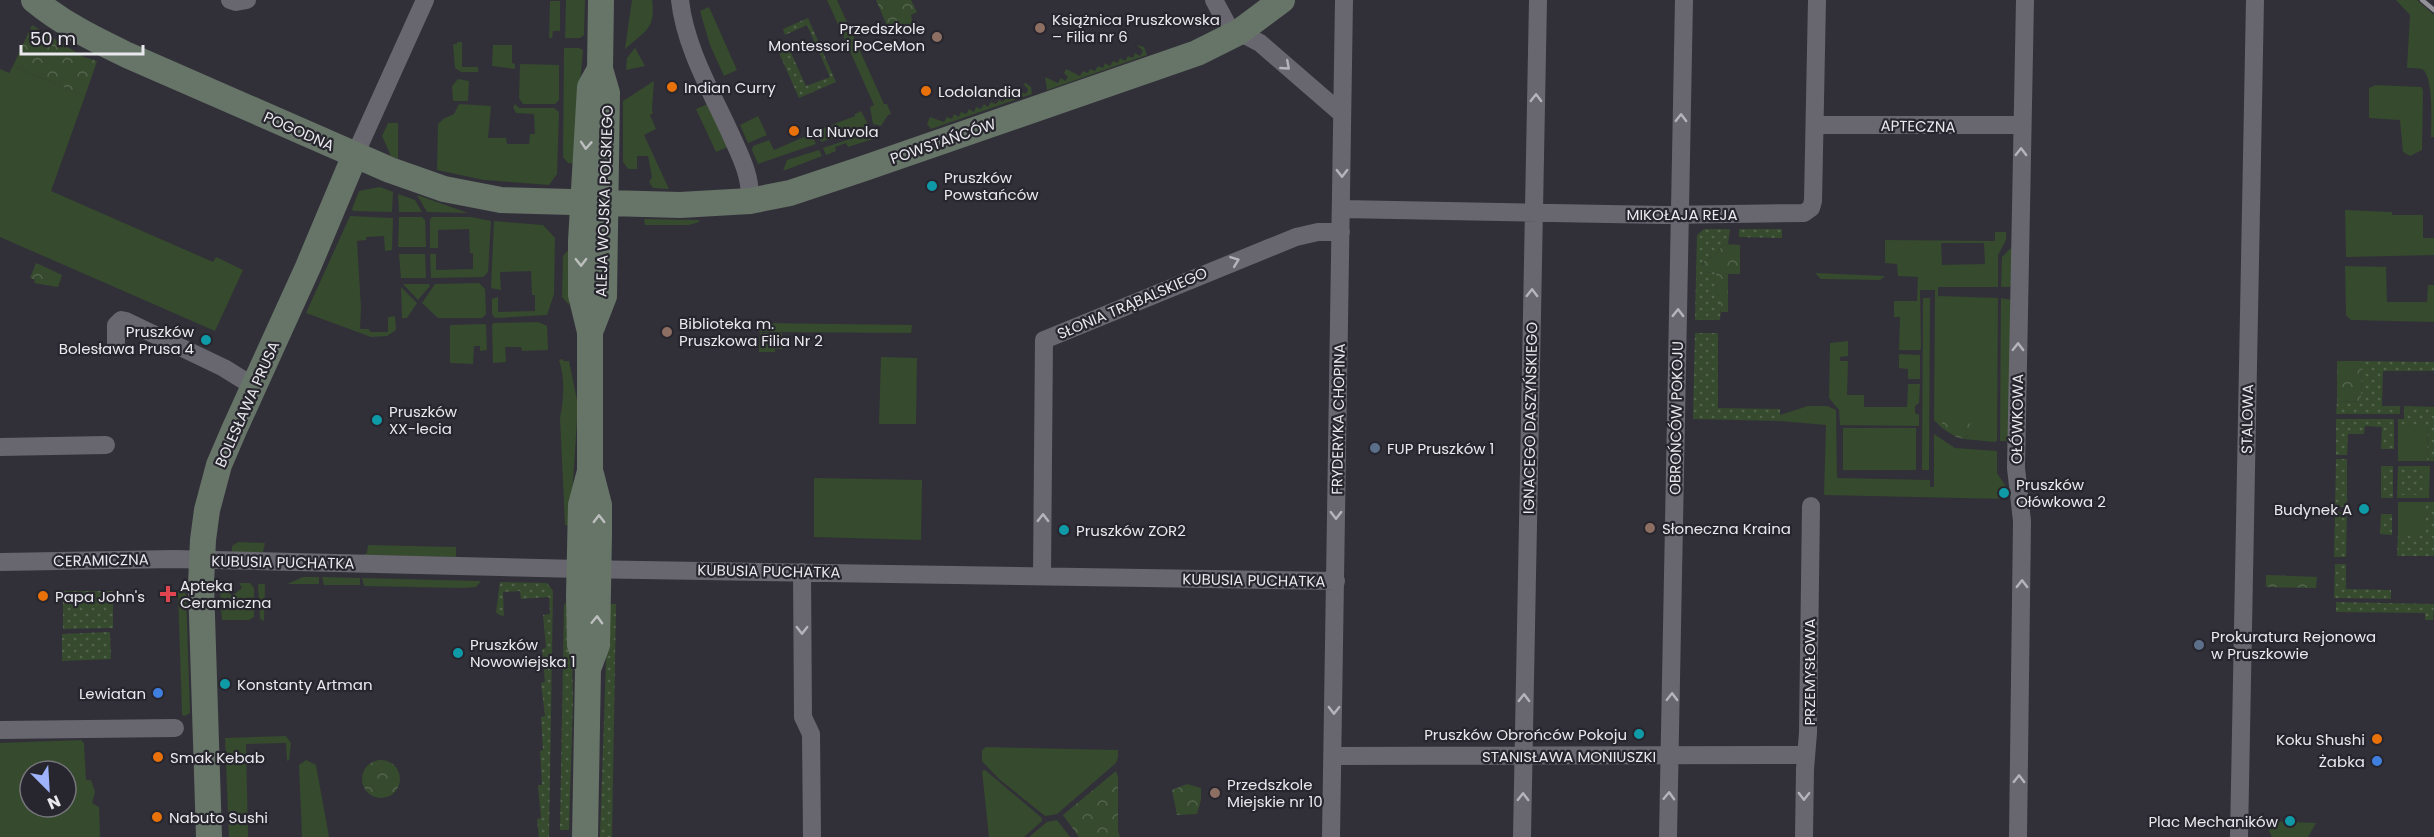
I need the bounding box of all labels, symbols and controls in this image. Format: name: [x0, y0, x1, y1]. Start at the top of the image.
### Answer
place label: Książnica Pruszkowska – Filia nr 6: [1052, 9, 1220, 47]
scale bar: [21, 18, 142, 56]
place label: Przedszkole Montessori PoCeMon: [768, 18, 925, 56]
marker: Książnica Pruszkowska – Filia nr 6: [1033, 21, 1047, 35]
text: 50 m: [30, 26, 76, 51]
marker: Przedszkole Montessori PoCeMon: [930, 30, 944, 44]
one-way arrow: [1279, 59, 1290, 70]
place label: Indian Curry: [684, 77, 776, 98]
marker: Indian Curry: [665, 80, 679, 94]
place label: Lodolandia: [938, 81, 1021, 102]
marker: Lodolandia: [919, 84, 933, 98]
one-way arrow: [1530, 93, 1543, 102]
street label: ALEJA WOJSKA POLSKIEGO: [590, 104, 618, 297]
street label: POGODNA: [260, 106, 338, 156]
street label: POWSTAŃCÓW: [887, 113, 999, 169]
one-way arrow: [1675, 114, 1688, 123]
street label: APTECZNA: [1880, 115, 1956, 137]
place label: La Nuvola: [806, 121, 879, 142]
marker: La Nuvola: [787, 124, 801, 138]
one-way arrow: [580, 141, 593, 150]
one-way arrow: [2015, 147, 2027, 156]
place label: Pruszków Powstańców: [944, 167, 1039, 205]
one-way arrow: [1336, 168, 1348, 177]
marker: Pruszków Powstańców: [925, 179, 939, 193]
street label: MIKOŁAJA REJA: [1627, 204, 1738, 225]
one-way arrow: [1228, 256, 1239, 268]
one-way arrow: [575, 258, 587, 267]
street label: SŁONIA TRĄBALSKIEGO: [1054, 262, 1211, 344]
one-way arrow: [1526, 288, 1538, 297]
one-way arrow: [1671, 309, 1684, 318]
place label: Biblioteka m. Pruszkowa Filia Nr 2: [679, 313, 823, 351]
place label: Pruszków Bolesława Prusa 4: [59, 321, 195, 359]
street label: IGNACEGO DASZYŃSKIEGO: [1518, 321, 1542, 514]
marker: Biblioteka m. Pruszkowa Filia Nr 2: [660, 325, 674, 339]
marker: Pruszków Bolesława Prusa 4: [199, 333, 213, 347]
street label: BOLESŁAWA PRUSA: [210, 338, 284, 470]
street label: OBROŃCÓW POKOJU: [1664, 341, 1688, 495]
one-way arrow: [2012, 342, 2024, 351]
street label: FRYDERYKA CHOPINA: [1326, 343, 1350, 495]
street label: OŁÓWKOWA: [2006, 374, 2028, 464]
street label: STALOWA: [2236, 384, 2258, 454]
place label: Pruszków XX-lecia: [389, 401, 458, 439]
marker: Pruszków XX-lecia: [370, 413, 384, 427]
place label: FUP Pruszków 1: [1387, 438, 1494, 459]
marker: FUP Pruszków 1: [1368, 441, 1382, 455]
place label: Pruszków Ołówkowa 2: [2016, 474, 2106, 512]
marker: Pruszków Ołówkowa 2: [1997, 486, 2011, 500]
place label: Budynek A: [2274, 499, 2352, 520]
marker: Budynek A: [2357, 502, 2371, 516]
one-way arrow: [1330, 510, 1342, 519]
one-way arrow: [1037, 513, 1049, 522]
one-way arrow: [593, 515, 605, 524]
place label: Słoneczna Kraina: [1662, 518, 1791, 539]
place label: Pruszków ZOR2: [1076, 520, 1186, 541]
marker: Słoneczna Kraina: [1643, 521, 1657, 535]
marker: Pruszków ZOR2: [1057, 523, 1071, 537]
street label: CERAMICZNA: [53, 549, 149, 571]
street label: KUBUSIA PUCHATKA: [211, 550, 355, 574]
street label: KUBUSIA PUCHATKA: [697, 559, 841, 583]
street label: KUBUSIA PUCHATKA: [1182, 568, 1326, 592]
place label: Apteka Ceramiczna: [180, 575, 271, 613]
one-way arrow: [2016, 579, 2028, 588]
place label: Papa John's: [55, 586, 145, 607]
marker: Apteka Ceramiczna: [161, 587, 175, 601]
marker: Papa John's: [36, 589, 50, 603]
one-way arrow: [591, 615, 604, 624]
street label: PRZEMYSŁOWA: [1799, 618, 1820, 726]
one-way arrow: [796, 626, 808, 635]
place label: Prokuratura Rejonowa w Pruszkowie: [2211, 626, 2376, 664]
place label: Pruszków Nowowiejska 1: [470, 634, 576, 672]
marker: Prokuratura Rejonowa w Pruszkowie: [2192, 638, 2206, 652]
marker: Pruszków Nowowiejska 1: [451, 646, 465, 660]
place label: Konstanty Artman: [237, 674, 372, 695]
marker: Konstanty Artman: [218, 677, 232, 691]
place label: Lewiatan: [79, 683, 146, 704]
marker: Lewiatan: [151, 686, 165, 700]
one-way arrow: [1518, 693, 1530, 702]
one-way arrow: [1665, 693, 1678, 702]
one-way arrow: [1327, 705, 1340, 714]
place label: Pruszków Obrońców Pokoju: [1424, 724, 1627, 745]
marker: Pruszków Obrońców Pokoju: [1632, 727, 1646, 741]
place label: Koku Shushi: [2276, 729, 2365, 750]
marker: Koku Shushi: [2370, 732, 2384, 746]
street label: STANISŁAWA MONIUSZKI: [1482, 746, 1656, 767]
place label: Smak Kebab: [170, 747, 265, 768]
marker: Smak Kebab: [151, 750, 165, 764]
place label: Żabka: [2319, 751, 2365, 772]
marker: Żabka: [2370, 754, 2384, 768]
north arrow: [18, 759, 78, 819]
place label: Przedszkole Miejskie nr 10: [1227, 774, 1323, 812]
one-way arrow: [2013, 774, 2025, 783]
marker: Przedszkole Miejskie nr 10: [1208, 786, 1222, 800]
text: N: [44, 789, 64, 815]
one-way arrow: [1798, 791, 1810, 800]
one-way arrow: [1517, 792, 1529, 801]
one-way arrow: [1663, 792, 1676, 801]
place label: Nabuto Sushi: [169, 807, 268, 828]
marker: Nabuto Sushi: [150, 810, 164, 824]
place label: Plac Mechaników: [2148, 811, 2279, 832]
marker: Plac Mechaników: [2283, 814, 2297, 828]

